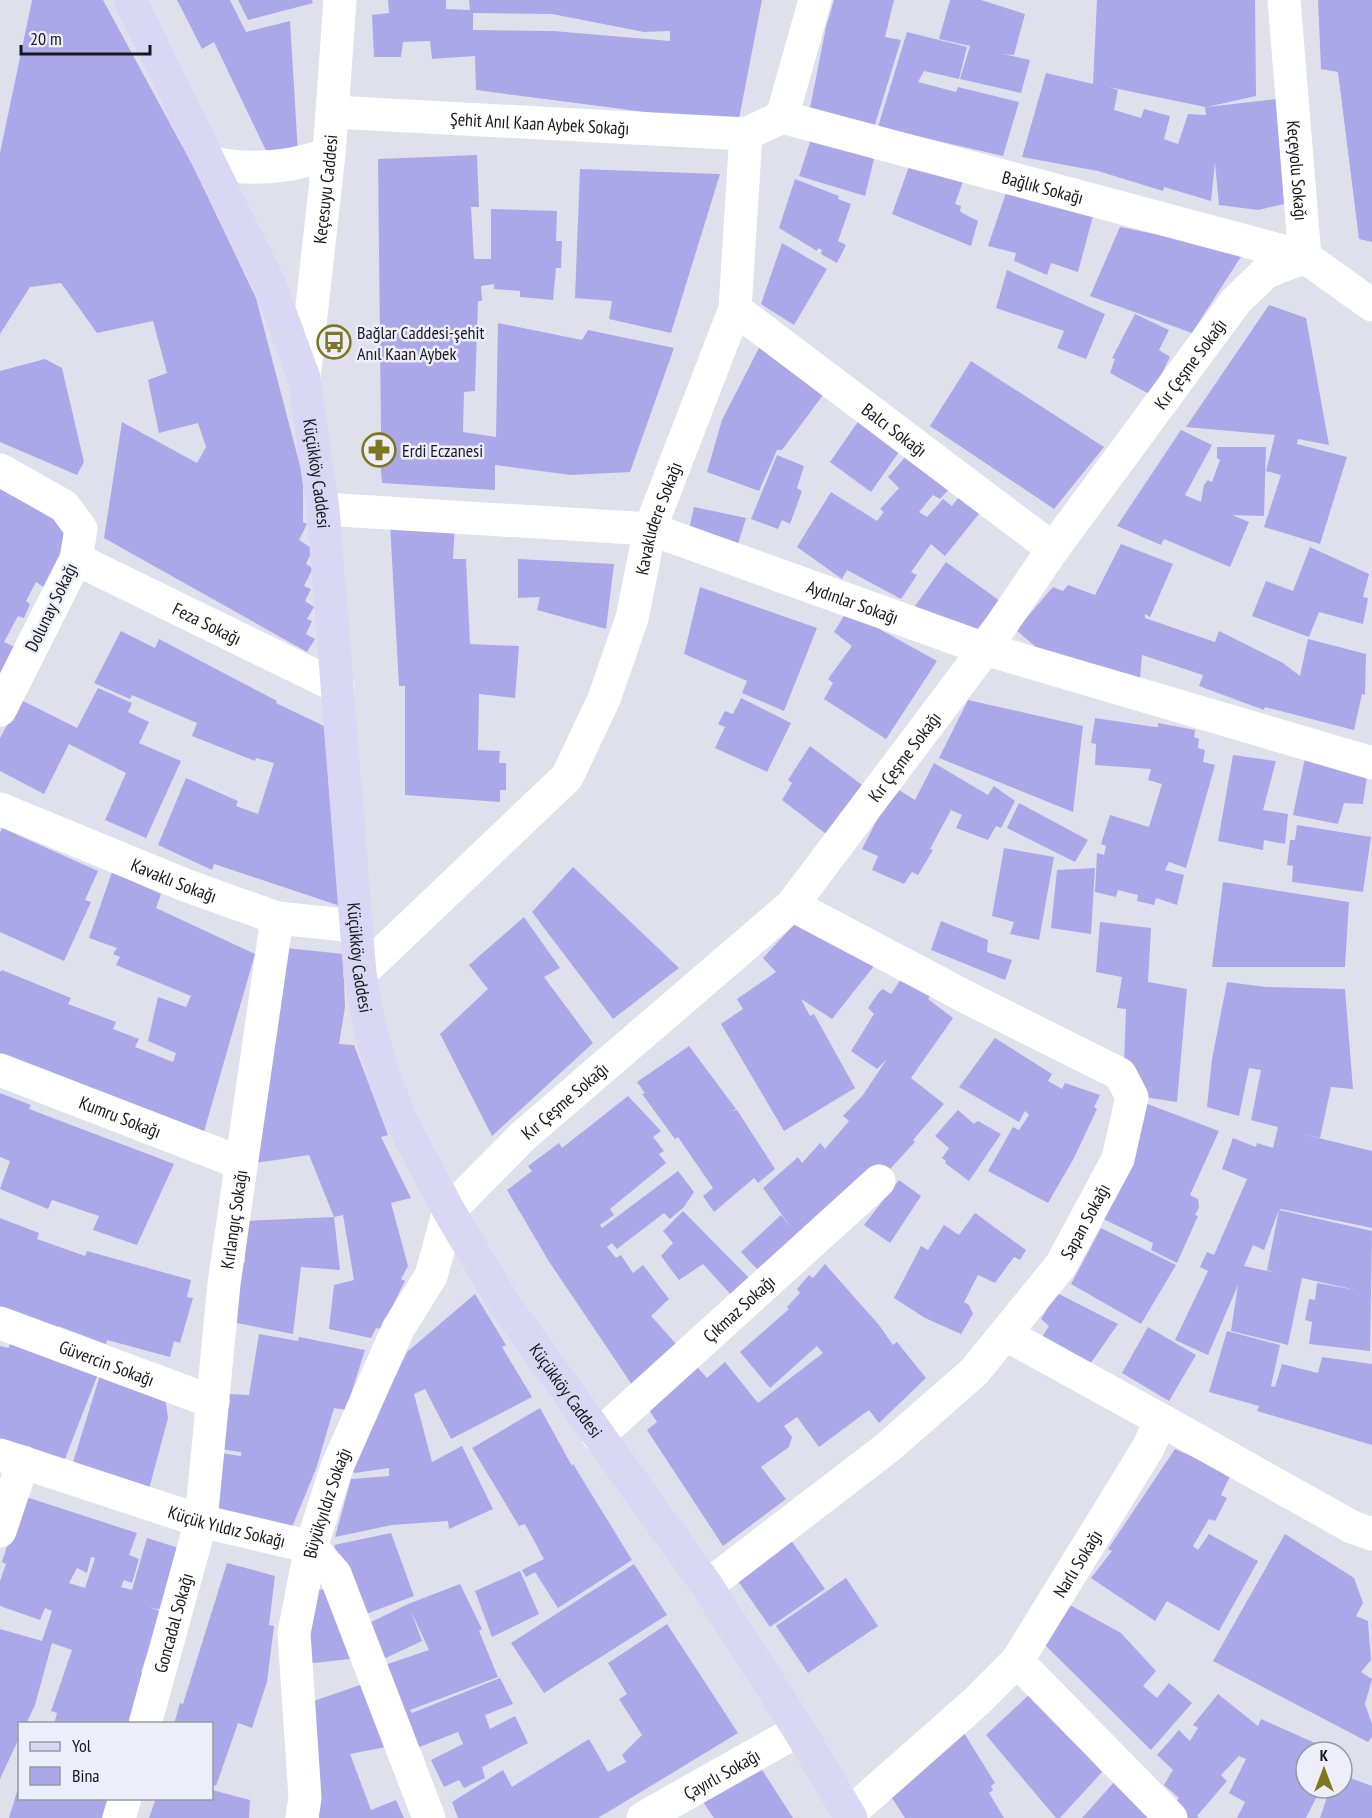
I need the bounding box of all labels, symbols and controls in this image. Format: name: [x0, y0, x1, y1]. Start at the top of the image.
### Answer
scale bar: [21, 18, 150, 56]
text: 20 m: [30, 27, 62, 50]
street label: Şehit Anıl Kaan Aybek Sokağı: [449, 107, 630, 139]
street label: Keçeyolu Sokağı: [1282, 119, 1313, 221]
street label: Keçesuyu Caddesi: [308, 134, 342, 245]
street label: Bağlık Sokağı: [1000, 165, 1086, 209]
street label: Kır Çeşme Sokağı: [1149, 314, 1231, 414]
place label: Bağlar Caddesi-şehit Anıl Kaan Aybek: [357, 321, 484, 365]
bus stop icon: Bağlar Caddesi-şehit Anıl Kaan Aybek: [316, 324, 352, 360]
street label: Balcı Sokağı: [858, 398, 932, 461]
street label: Küçükköy Caddesi: [299, 417, 336, 529]
pharmacy icon: Erdi Eczanesi: [361, 432, 397, 468]
place label: Erdi Eczanesi: [402, 439, 483, 462]
street label: Kavaklıdere Sokağı: [630, 458, 686, 577]
street label: Dolunay Sokağı: [20, 559, 82, 655]
street label: Aydınlar Sokağı: [804, 575, 902, 629]
street label: Feza Sokağı: [169, 597, 245, 650]
street label: Kır Çeşme Sokağı: [862, 707, 945, 806]
street label: Kavaklı Sokağı: [128, 853, 220, 907]
street label: Küçükköy Caddesi: [343, 902, 378, 1014]
street label: Kır Çeşme Sokağı: [516, 1057, 613, 1144]
street label: Kumru Sokağı: [76, 1090, 165, 1143]
street label: Kırlangıç Sokağı: [215, 1168, 252, 1271]
street label: Sapan Sokağı: [1055, 1179, 1114, 1263]
street label: Çıkmaz Sokağı: [698, 1270, 780, 1347]
street label: Güvercin Sokağı: [56, 1335, 158, 1391]
street label: Küçükköy Caddesi: [525, 1339, 608, 1442]
street label: Büyükyıldız Sokağı: [298, 1444, 356, 1560]
street label: Küçük Yıldız Sokağı: [165, 1500, 288, 1552]
street label: Narlı Sokağı: [1048, 1525, 1107, 1601]
street label: Goncadal Sokağı: [148, 1570, 198, 1675]
legend: [18, 1722, 213, 1800]
text: Yol: [72, 1734, 92, 1757]
north arrow: [1294, 1740, 1354, 1800]
street label: Çayırlı Sokağı: [679, 1743, 764, 1804]
text: K: [1320, 1745, 1329, 1765]
text: Bina: [72, 1764, 100, 1787]

